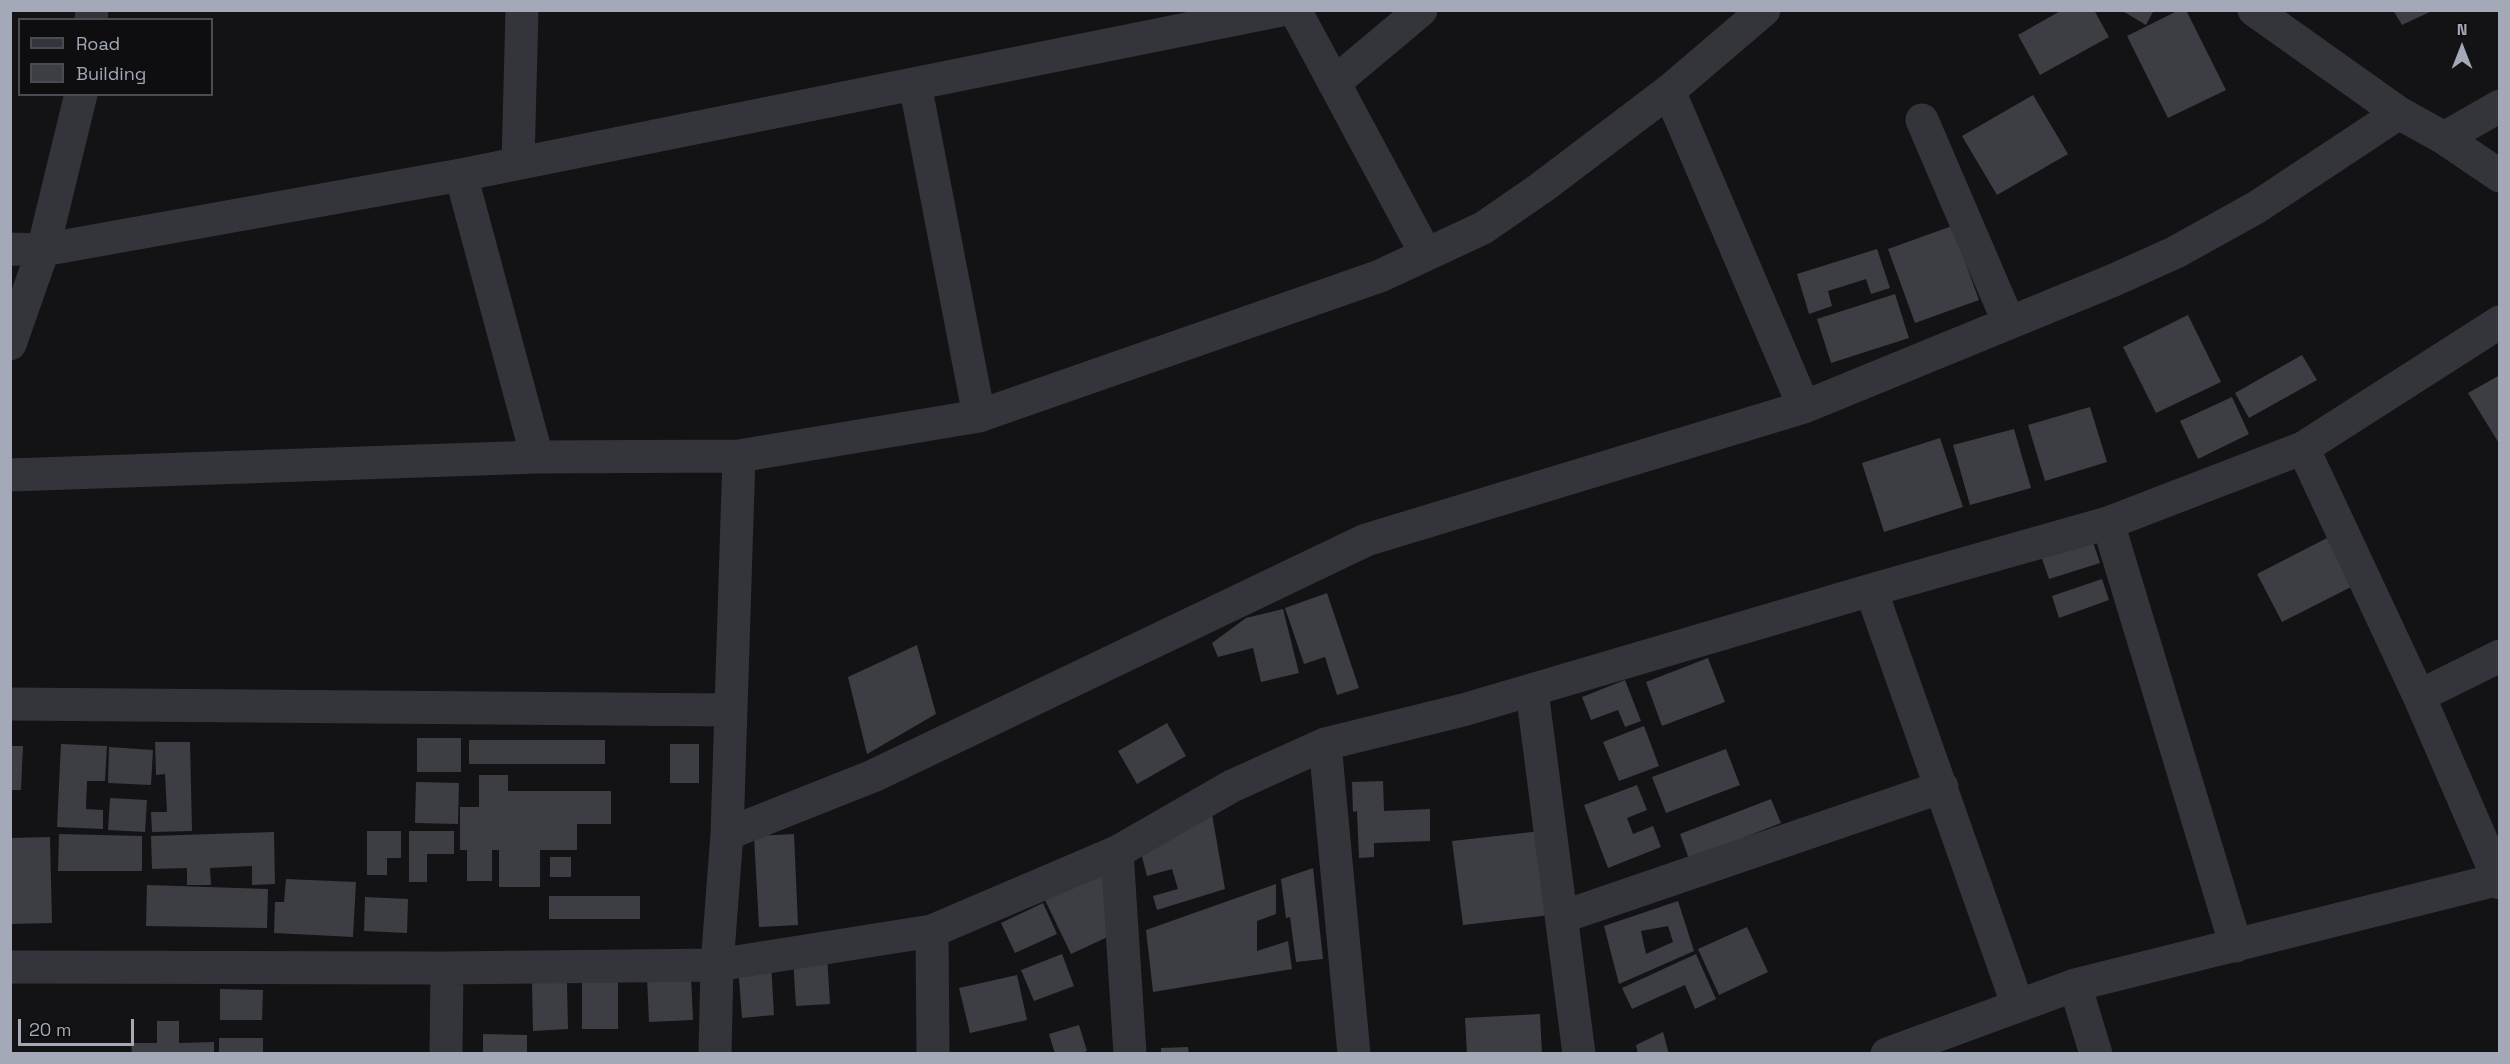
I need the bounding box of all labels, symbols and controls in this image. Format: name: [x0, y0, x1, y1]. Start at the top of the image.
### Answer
legend: [18, 18, 213, 96]
north arrow: [2432, 18, 2492, 78]
text: N: [2457, 19, 2467, 40]
text: Road: [76, 32, 120, 55]
text: Building: [76, 62, 146, 85]
scale bar: [21, 1007, 136, 1045]
text: 20 m: [29, 1018, 72, 1041]

